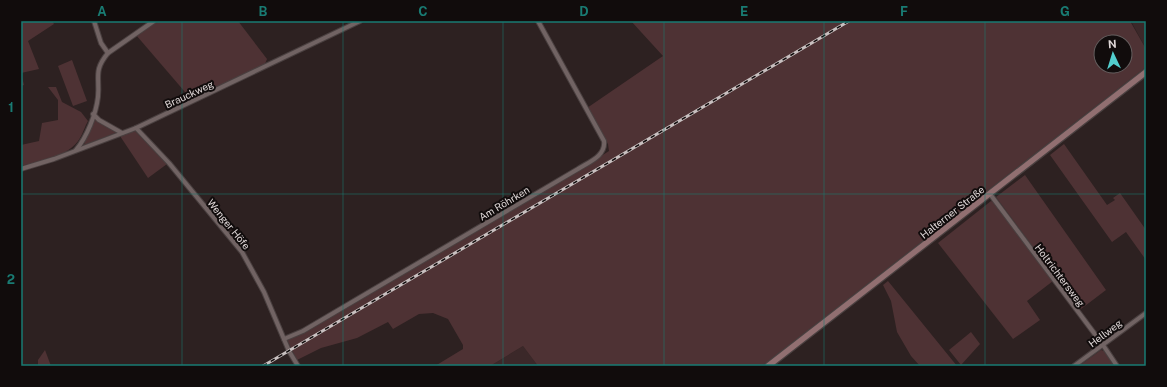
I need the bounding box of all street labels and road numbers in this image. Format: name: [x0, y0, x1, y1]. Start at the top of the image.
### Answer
street label: Brauckweg: [163, 77, 215, 111]
street label: Am Röhrken: [477, 183, 532, 223]
street label: Halterner Straße: [918, 183, 987, 241]
street label: Wenger Höfe: [205, 196, 253, 252]
street label: Holtrichtersweg: [1033, 241, 1087, 309]
street label: Hellweg: [1086, 317, 1124, 349]

